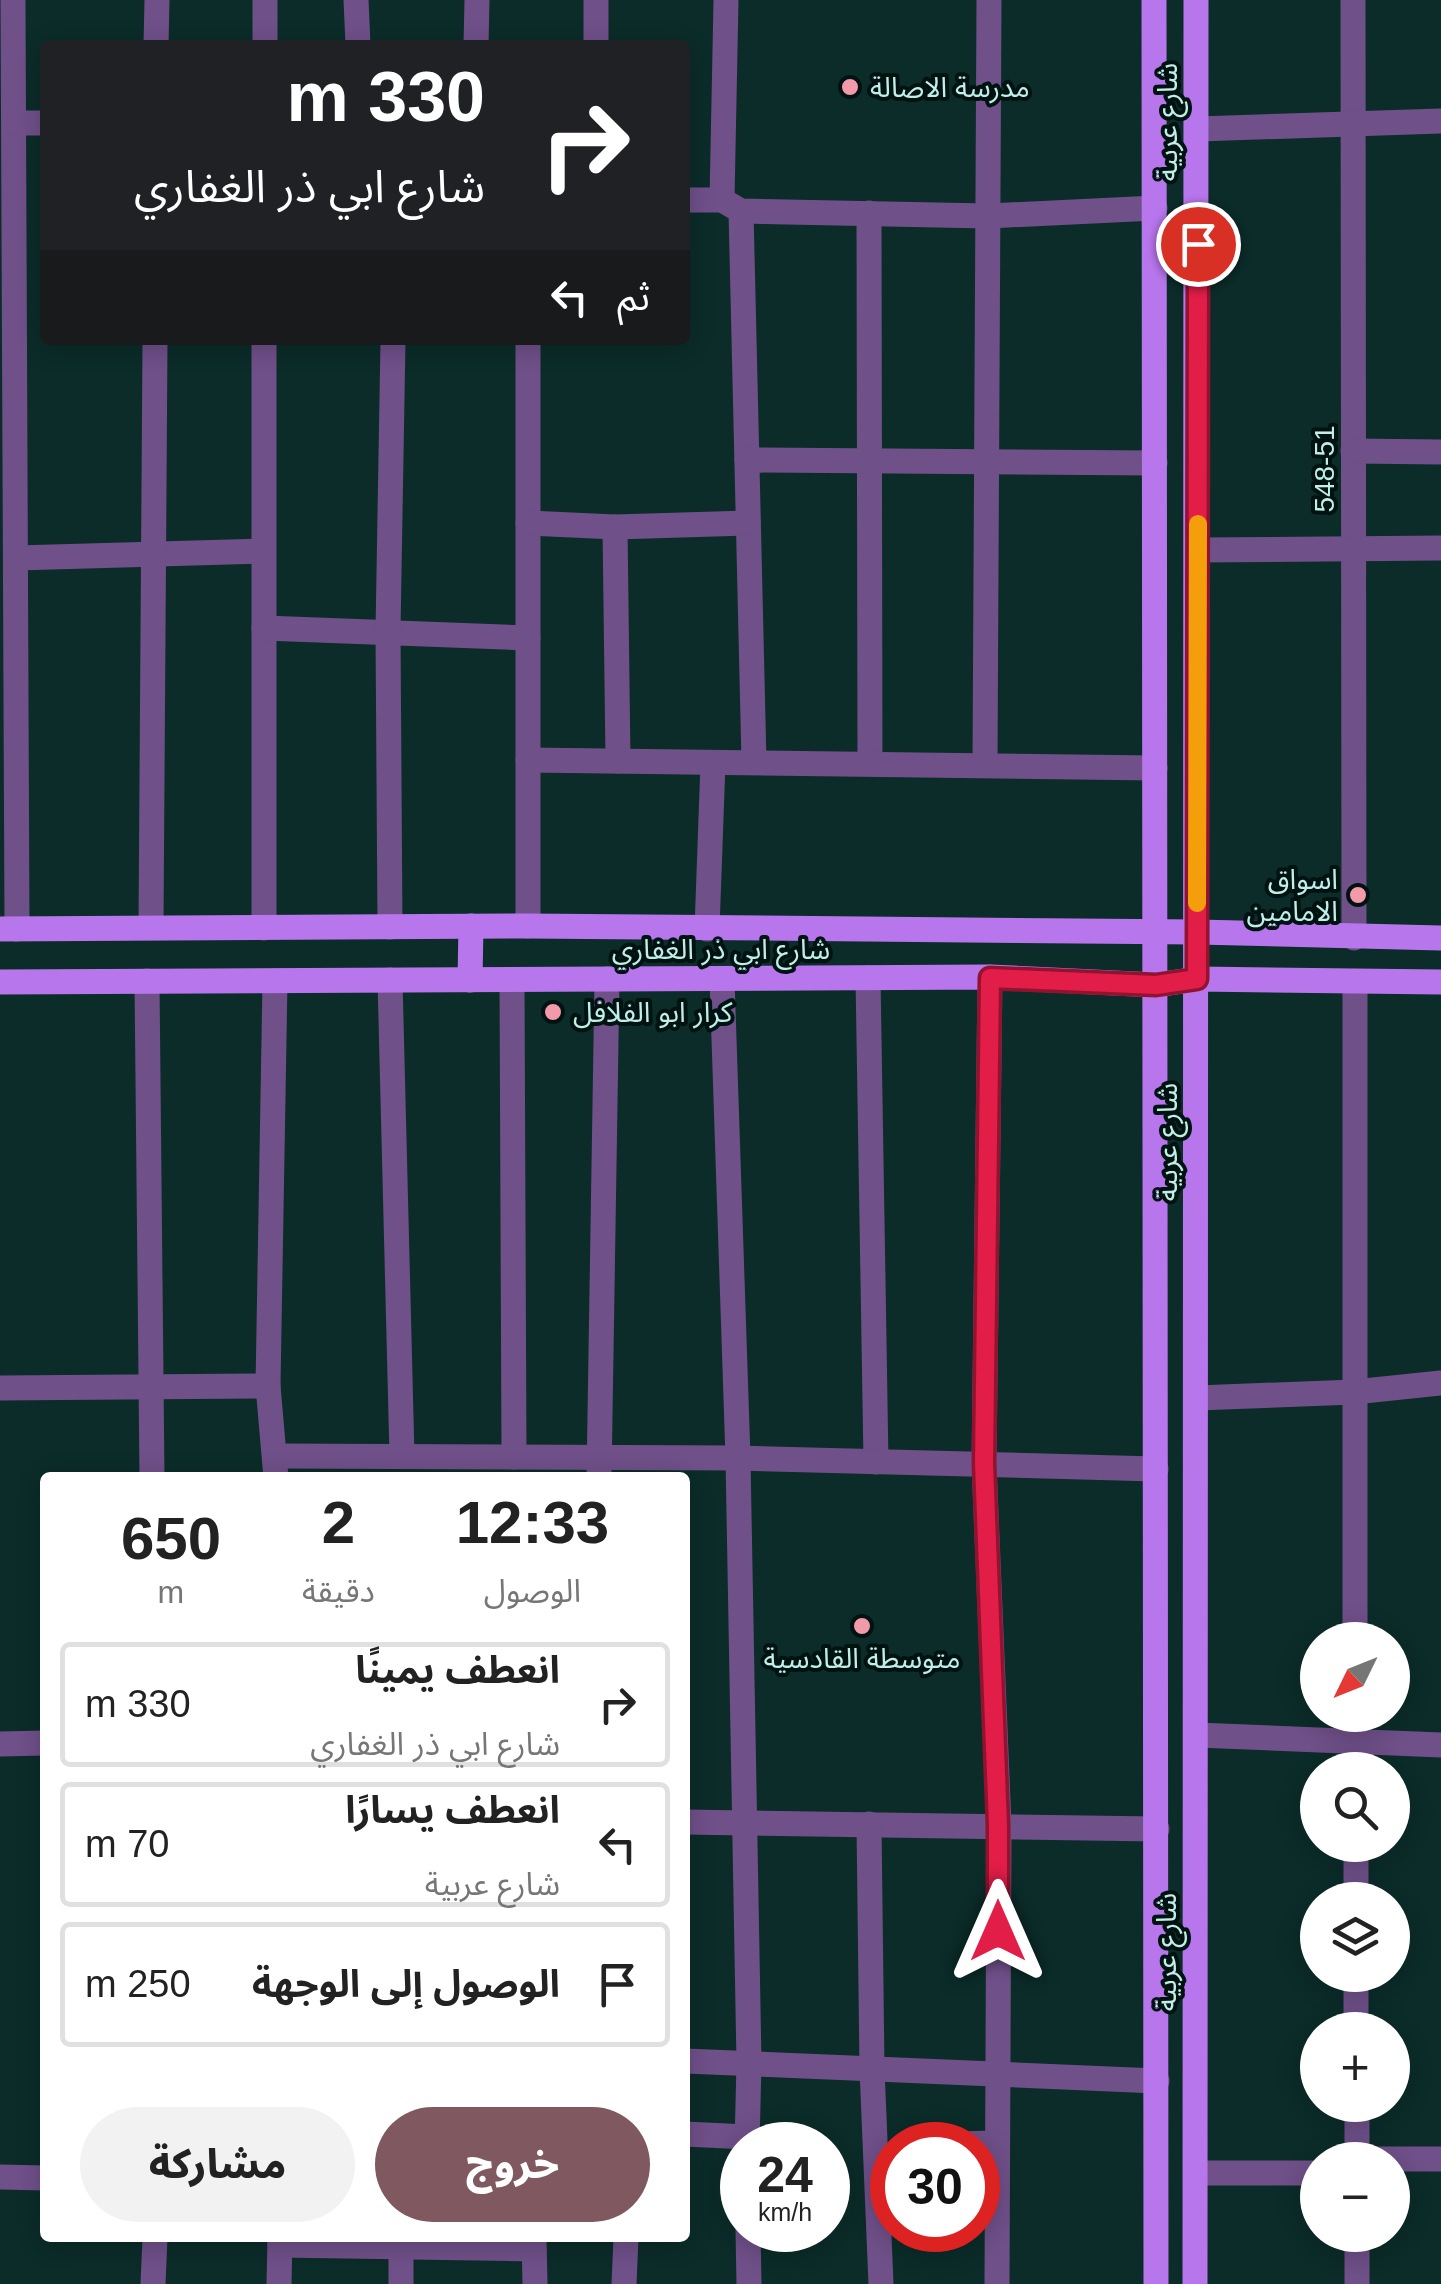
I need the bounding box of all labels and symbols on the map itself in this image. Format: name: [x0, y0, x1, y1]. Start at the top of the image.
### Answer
street label: شارع عربية: [1152, 63, 1188, 181]
place label: مدرسة الاصالة: [870, 72, 1030, 104]
marker: مدرسة الاصالة: [839, 76, 861, 98]
pin: [1156, 202, 1241, 287]
street label: 548-51: [1309, 425, 1340, 513]
place label: اسواق الامامين: [1247, 864, 1338, 928]
marker: اسواق الامامين: [1347, 884, 1369, 906]
street label: شارع ابي ذر الغفاري: [612, 934, 830, 970]
place label: كرار ابو الفلافل: [573, 997, 733, 1029]
marker: كرار ابو الفلافل: [542, 1001, 564, 1023]
street label: شارع عربية: [1152, 1083, 1188, 1201]
marker: متوسطة القادسية: [851, 1615, 873, 1637]
north arrow: [1300, 1622, 1410, 1732]
place label: متوسطة القادسية: [764, 1643, 960, 1675]
position arrow: [946, 1879, 1050, 1983]
street label: شارع عربية: [1151, 1893, 1187, 2011]
speed limit sign: 30: [870, 2122, 1000, 2252]

